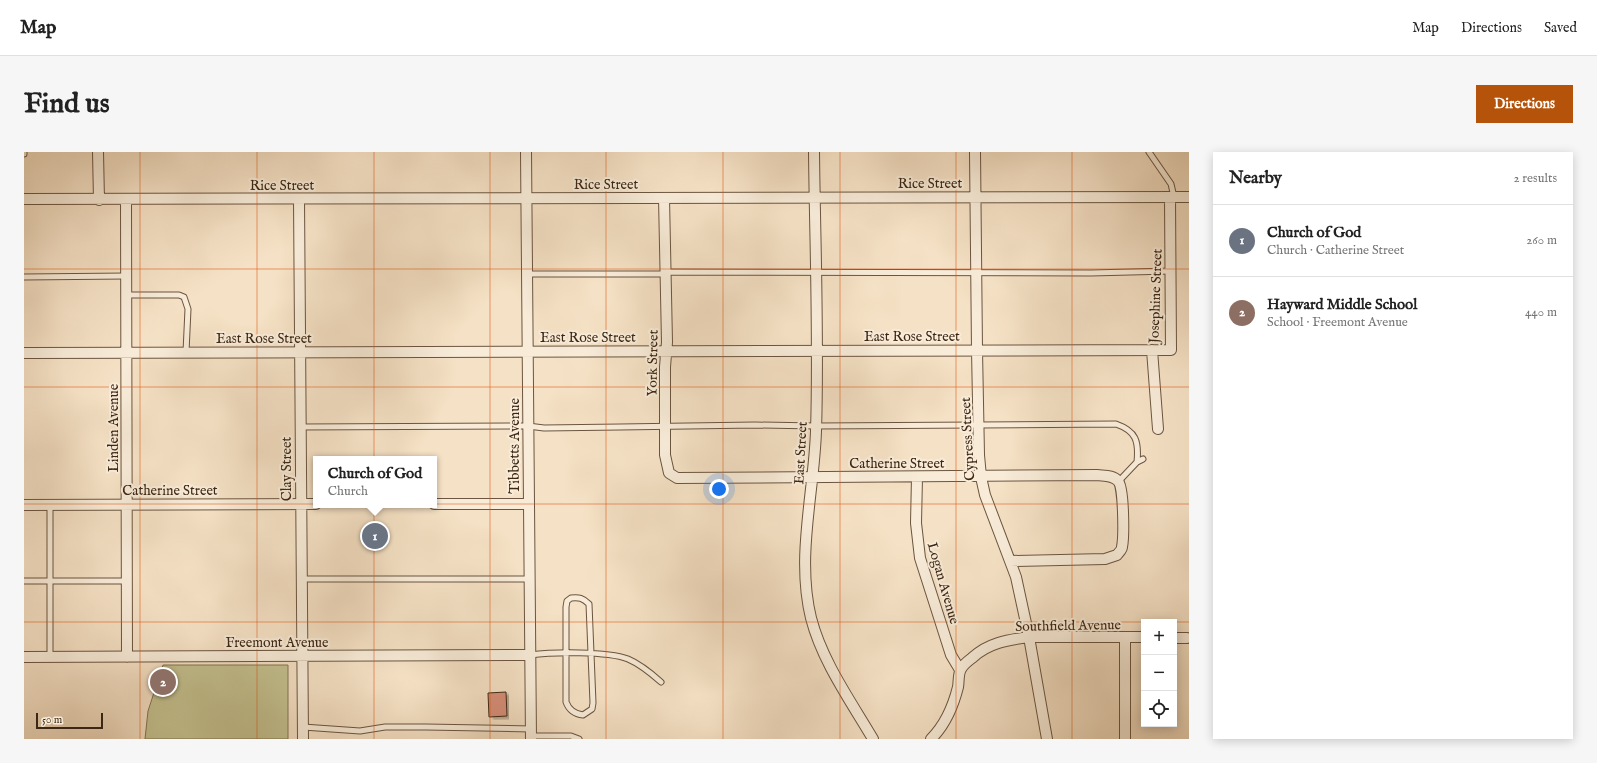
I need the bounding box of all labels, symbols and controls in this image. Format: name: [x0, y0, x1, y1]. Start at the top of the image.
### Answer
text: Map: [20, 16, 56, 40]
text: Map: [1412, 19, 1439, 37]
text: Directions: [1461, 19, 1522, 37]
text: Saved: [1544, 19, 1577, 37]
button: Directions: [1476, 85, 1573, 123]
text: Find us: [24, 87, 110, 122]
text: Nearby: [1229, 168, 1282, 189]
text: 2 results: [1513, 170, 1557, 187]
street label: Rice Street: [898, 175, 962, 193]
street label: Rice Street: [574, 176, 638, 194]
street label: Rice Street: [250, 177, 314, 195]
text: Church of God: [1267, 223, 1361, 242]
text: 1: [1240, 232, 1244, 249]
text: 260 m: [1526, 232, 1557, 249]
text: Church · Catherine Street: [1267, 242, 1404, 259]
street label: Josephine Street: [1145, 248, 1167, 346]
text: Hayward Middle School: [1267, 295, 1417, 314]
text: 2: [1239, 304, 1245, 321]
text: 440 m: [1525, 304, 1557, 321]
text: School · Freemont Avenue: [1267, 314, 1408, 331]
street label: East Rose Street: [864, 328, 960, 346]
street label: East Rose Street: [540, 329, 636, 347]
street label: York Street: [643, 329, 663, 396]
street label: East Rose Street: [216, 330, 312, 348]
street label: Linden Avenue: [105, 383, 123, 472]
street label: Cypress Street: [957, 396, 979, 481]
street label: Tibbetts Avenue: [506, 398, 524, 494]
street label: East Street: [790, 421, 812, 485]
street label: Clay Street: [278, 437, 296, 501]
street label: Catherine Street: [849, 455, 945, 473]
popup: [313, 456, 437, 508]
text: Church of God: [328, 464, 422, 483]
your location: [709, 479, 729, 499]
street label: Catherine Street: [122, 482, 218, 500]
text: Church: [328, 483, 368, 500]
pin: 1: [362, 521, 388, 551]
street label: Logan Avenue: [923, 540, 964, 627]
street label: Southfield Avenue: [1015, 616, 1122, 636]
map controls: [1141, 619, 1177, 727]
button: +: [1141, 619, 1177, 655]
street label: Freemont Avenue: [225, 634, 329, 652]
button: −: [1141, 655, 1177, 691]
pin: 2: [150, 667, 176, 697]
button: locate: [1141, 691, 1177, 727]
scale bar: [36, 711, 103, 730]
text: 50 m: [42, 713, 62, 727]

